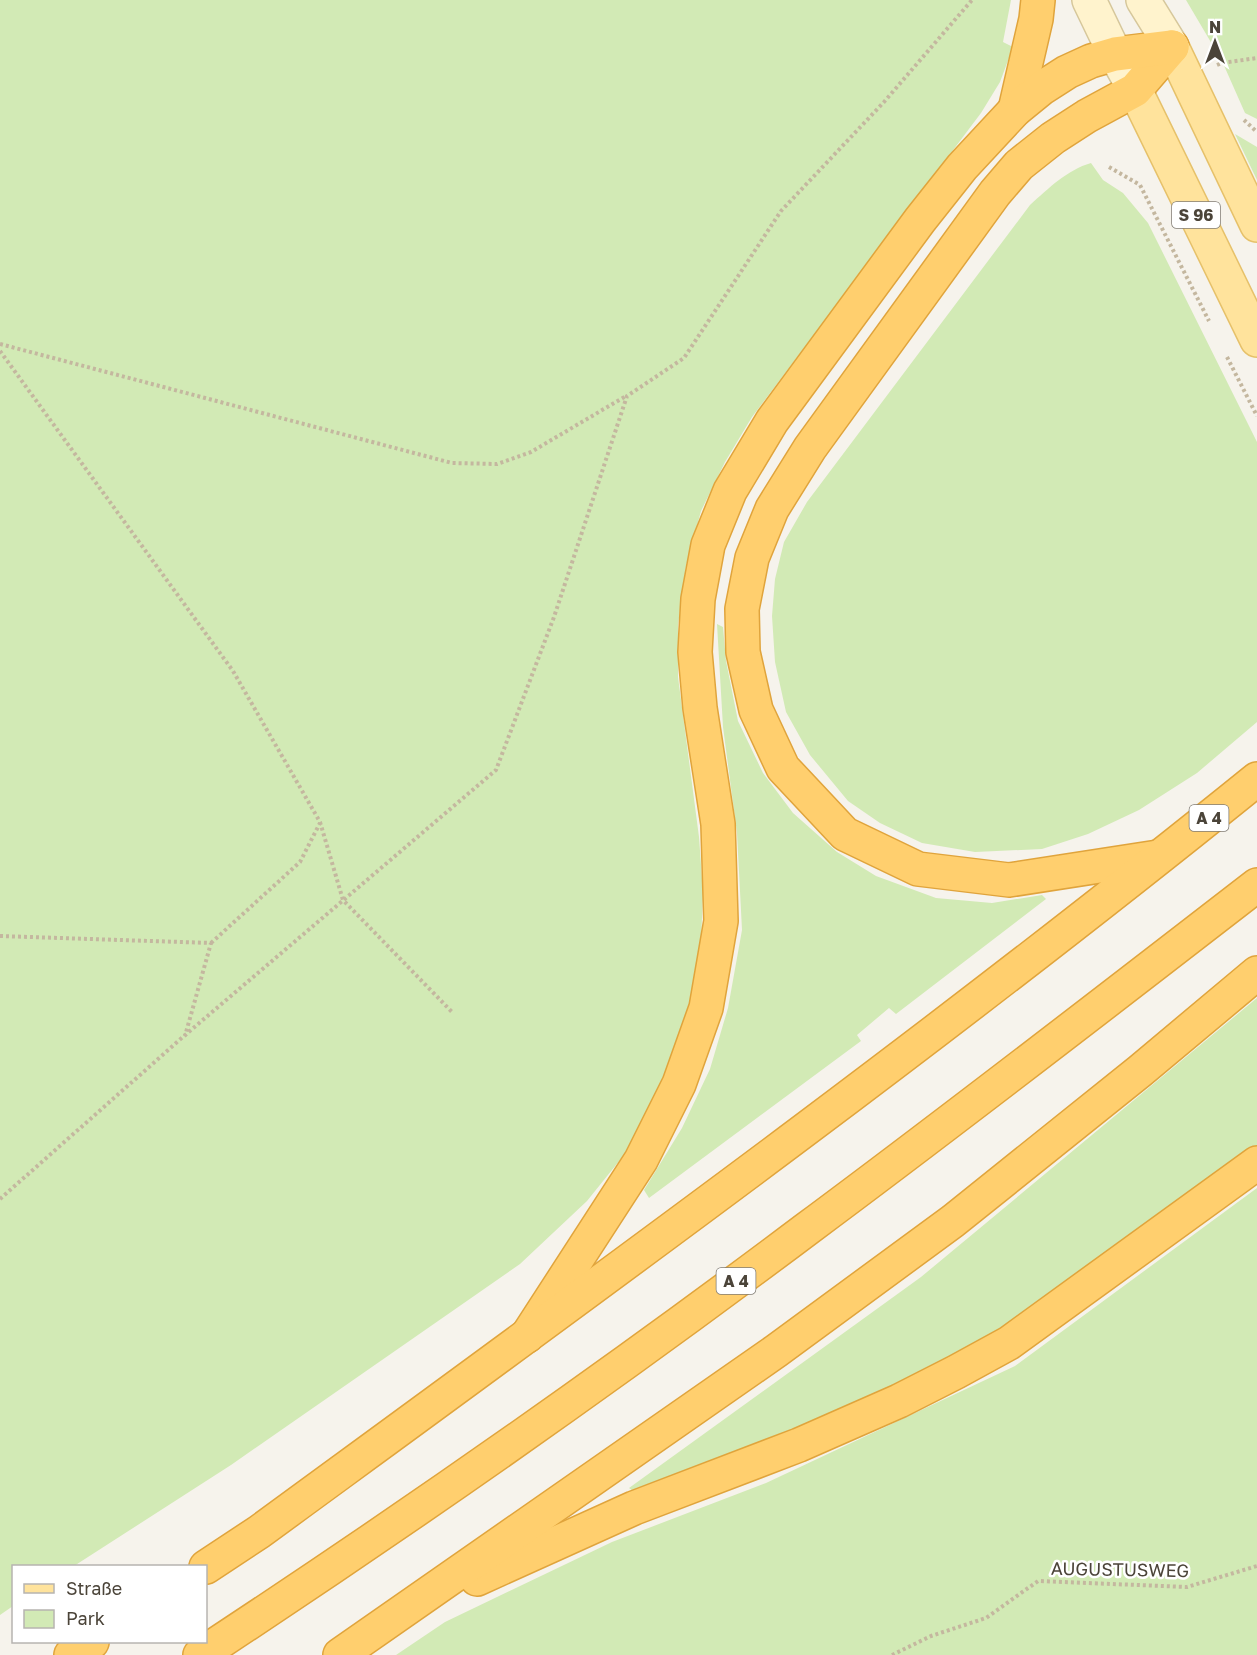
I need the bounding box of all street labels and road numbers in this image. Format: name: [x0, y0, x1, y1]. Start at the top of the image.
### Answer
road number: S 96: [1172, 202, 1220, 228]
road number: A 4: [1190, 805, 1228, 831]
road number: A 4: [716, 1268, 756, 1294]
street label: AUGUSTUSWEG: [1051, 1557, 1189, 1581]

